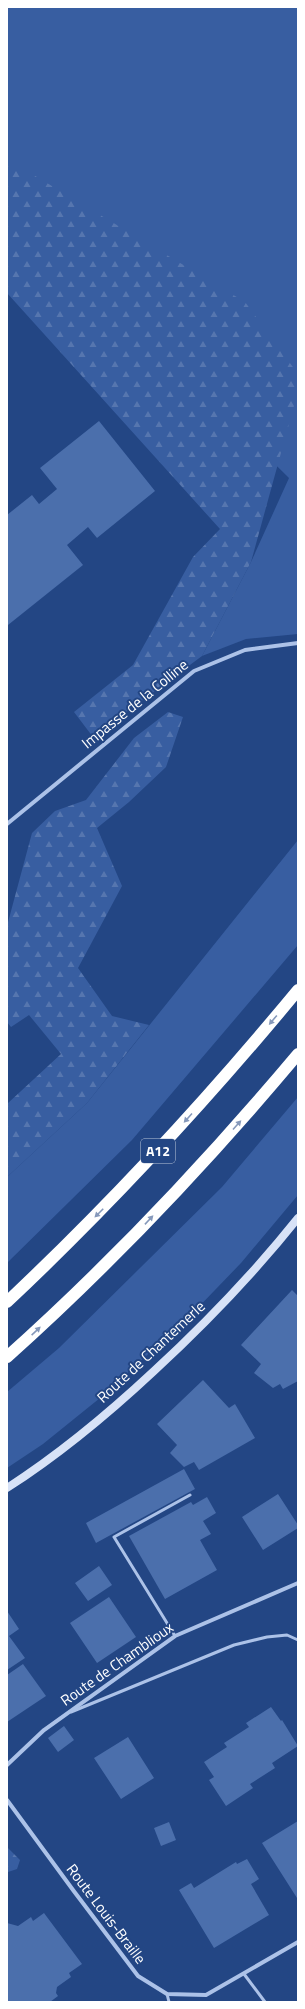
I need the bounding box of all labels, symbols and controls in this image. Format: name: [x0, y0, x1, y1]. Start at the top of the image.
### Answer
street label: Impasse de la Colline: [76, 653, 193, 754]
one-way arrow: [269, 1014, 278, 1025]
one-way arrow: [183, 1113, 193, 1123]
one-way arrow: [232, 1120, 241, 1130]
road number: A12: [141, 1139, 175, 1163]
one-way arrow: [94, 1208, 104, 1218]
one-way arrow: [144, 1215, 153, 1225]
street label: Route de Chantemerle: [91, 1295, 210, 1408]
one-way arrow: [31, 1326, 41, 1336]
street label: Route de Chamblioux: [55, 1616, 178, 1711]
street label: Route Louis-Braille: [61, 1859, 152, 1969]

